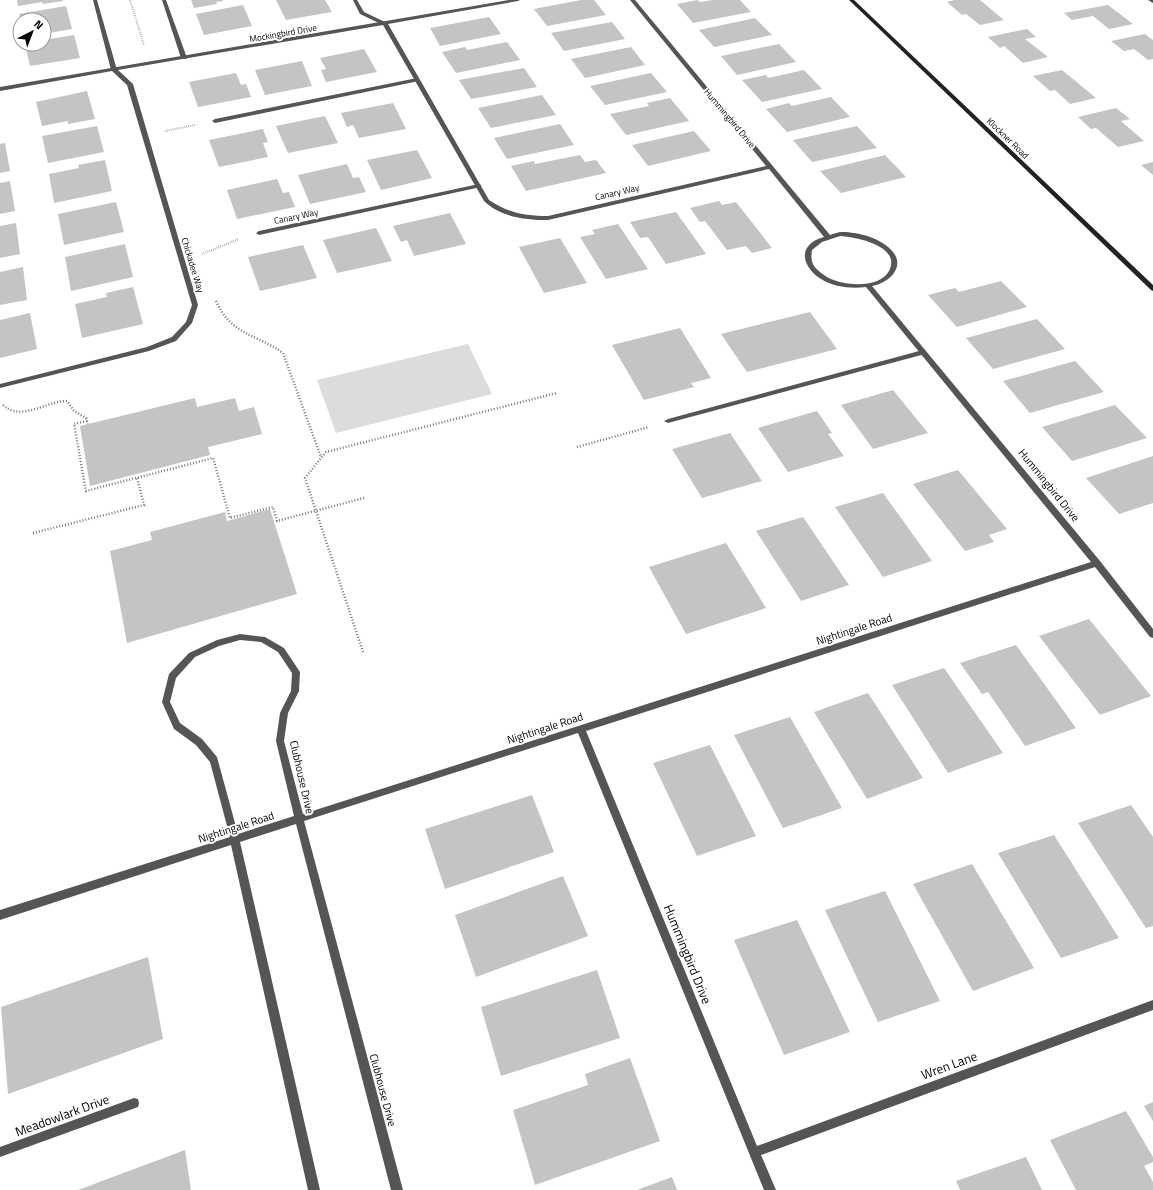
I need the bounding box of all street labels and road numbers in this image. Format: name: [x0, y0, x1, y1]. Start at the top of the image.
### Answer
street label: Mockingbird Drive: [248, 21, 318, 45]
street label: Hummingbird Drive: [701, 86, 759, 151]
street label: Klockner Road: [984, 115, 1032, 162]
street label: Canary Way: [594, 180, 641, 203]
street label: Canary Way: [273, 205, 320, 227]
street label: Chickadee Way: [178, 236, 208, 295]
street label: Hummingbird Drive: [1015, 445, 1084, 525]
street label: Nightingale Road: [814, 609, 894, 649]
street label: Nightingale Road: [505, 708, 585, 748]
street label: Clubhouse Drive: [286, 739, 318, 816]
street label: Nightingale Road: [196, 807, 276, 847]
street label: Hummingbird Drive: [659, 901, 717, 1007]
street label: Wren Lane: [918, 1046, 980, 1084]
street label: Clubhouse Drive: [366, 1052, 401, 1129]
street label: Meadowlark Drive: [12, 1089, 112, 1141]

